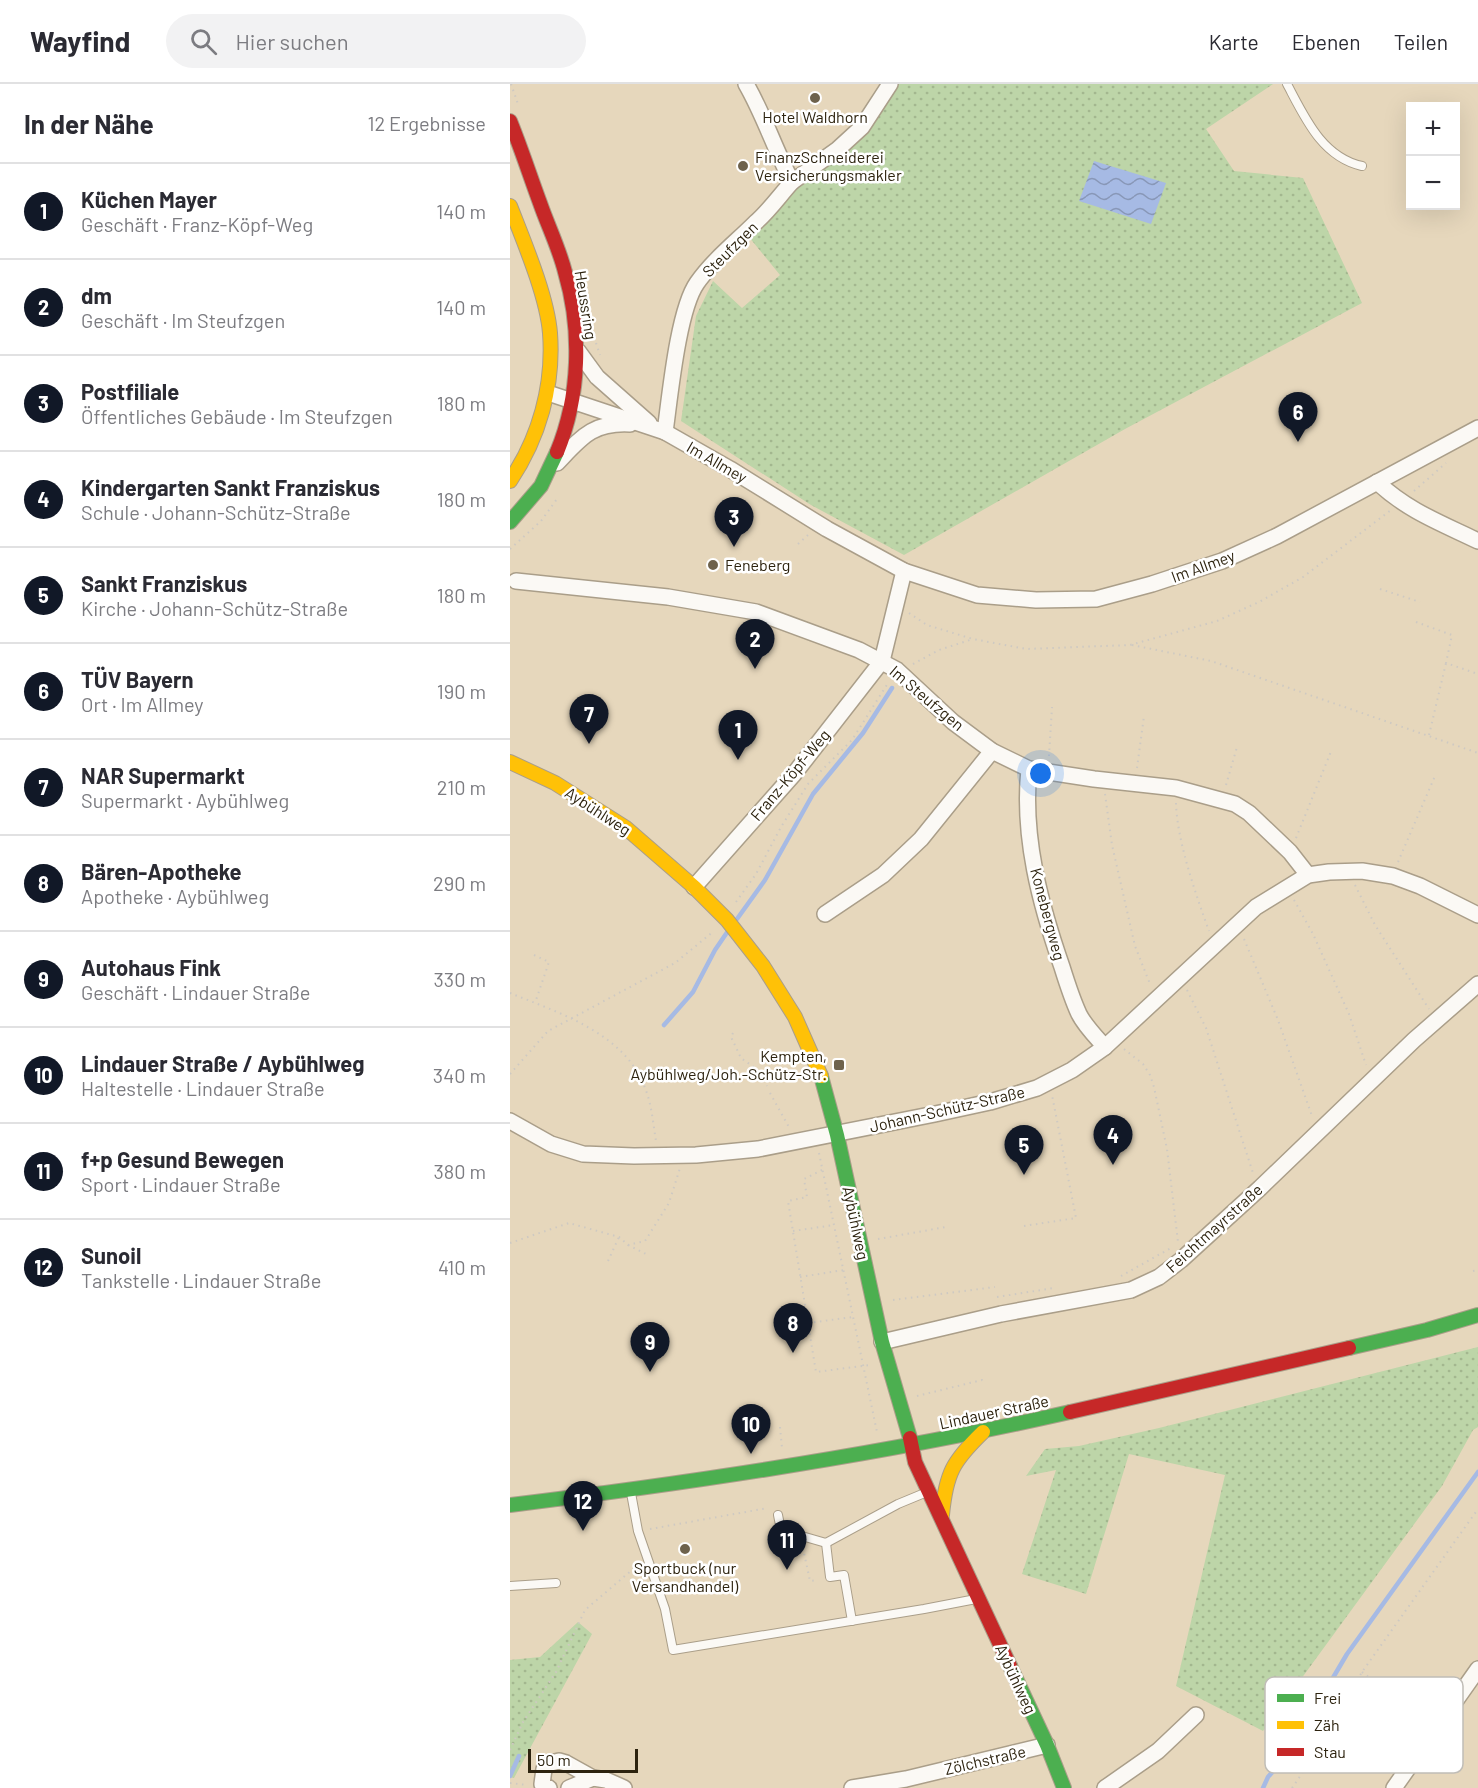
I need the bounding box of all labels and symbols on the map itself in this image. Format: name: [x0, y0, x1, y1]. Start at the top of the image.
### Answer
marker: Hotel Waldhorn: [808, 91, 822, 105]
place label: Hotel Waldhorn: [762, 107, 868, 126]
place label: FinanzSchneiderei Versicherungsmakler: [755, 147, 902, 184]
marker: FinanzSchneiderei Versicherungsmakler: [736, 159, 750, 173]
street label: Steufzgen: [698, 217, 761, 280]
street label: Heussring: [572, 269, 601, 341]
pin: 6: [1278, 392, 1318, 442]
street label: Im Allmey: [684, 437, 751, 487]
pin: 3: [714, 498, 754, 547]
street label: Im Allmey: [1168, 545, 1238, 586]
place label: Feneberg: [725, 555, 790, 574]
marker: Feneberg: [706, 558, 720, 572]
pin: 2: [736, 620, 774, 669]
street label: Im Steufzgen: [886, 661, 968, 734]
pin: 7: [570, 694, 608, 744]
pin: 1: [718, 710, 758, 760]
street label: Franz-Köpf-Weg: [746, 725, 833, 824]
your location: [1026, 759, 1055, 788]
street label: Aybühlweg: [562, 782, 635, 839]
street label: Konebergweg: [1027, 866, 1070, 962]
place label: Kempten, Aybühlweg/Joh.-Schütz-Str.: [630, 1046, 827, 1083]
marker: Kempten, Aybühlweg/Joh.-Schütz-Str.: [832, 1058, 846, 1072]
street label: Johann-Schütz-Straße: [867, 1081, 1026, 1136]
pin: 4: [1094, 1116, 1132, 1165]
pin: 5: [1004, 1126, 1044, 1175]
street label: Feichtmayrstraße: [1162, 1179, 1266, 1276]
street label: Aybühlweg: [839, 1184, 874, 1261]
pin: 8: [774, 1304, 812, 1353]
pin: 9: [630, 1322, 670, 1372]
street label: Lindauer Straße: [937, 1391, 1050, 1432]
pin: 10: [732, 1404, 770, 1454]
pin: 12: [564, 1482, 602, 1531]
pin: 11: [768, 1520, 806, 1570]
marker: Sportbuck (nur Versandhandel): [678, 1542, 692, 1556]
place label: Sportbuck (nur Versandhandel): [632, 1558, 739, 1595]
street label: Aybühlweg: [992, 1641, 1041, 1717]
legend: [1265, 1677, 1463, 1773]
text: Frei: [1314, 1688, 1341, 1707]
text: Zäh: [1314, 1715, 1340, 1734]
street label: Zölchstraße: [942, 1741, 1027, 1778]
text: Stau: [1314, 1742, 1346, 1761]
scale bar: [528, 1746, 638, 1774]

